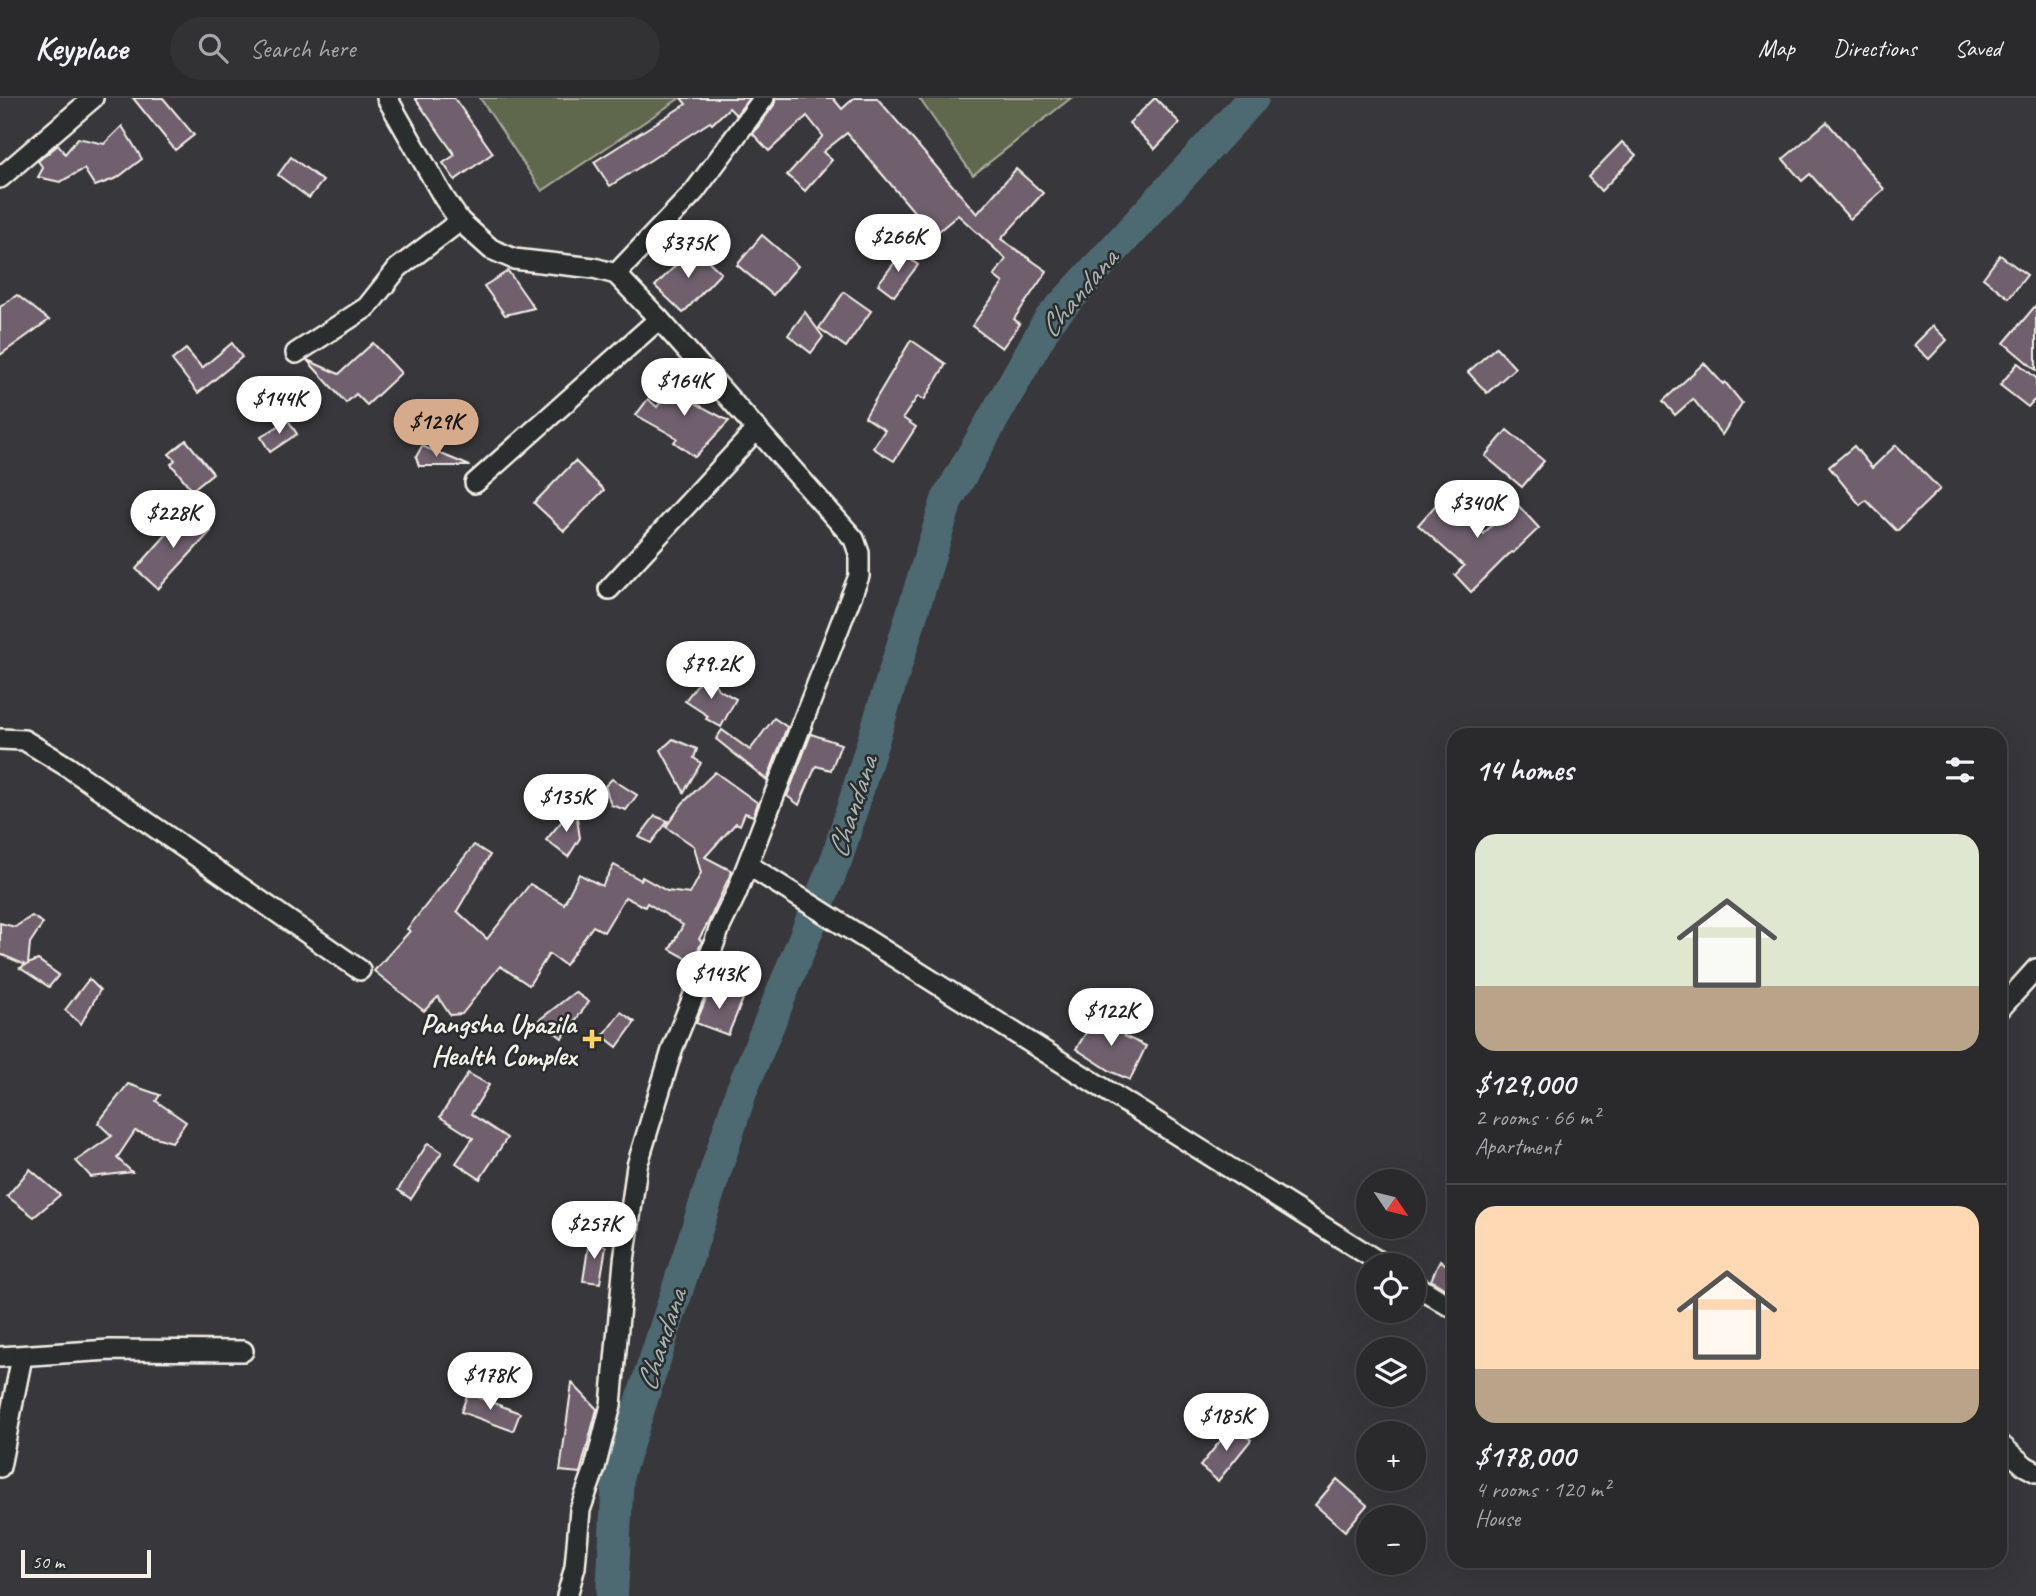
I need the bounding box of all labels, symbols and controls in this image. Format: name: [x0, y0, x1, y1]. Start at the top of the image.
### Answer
search box: [170, 17, 660, 80]
text: Keyplace: [35, 27, 128, 69]
icon: search: [194, 29, 232, 67]
text: Search here: [250, 32, 356, 65]
text: Map: [1758, 33, 1795, 63]
text: Directions: [1833, 33, 1916, 63]
text: Saved: [1954, 33, 2001, 63]
pin: $266K: [849, 214, 947, 274]
pin: $375K: [639, 220, 737, 280]
text: $266K: [871, 222, 925, 251]
text: $375K: [662, 228, 714, 257]
water label: Chandana: [1030, 238, 1128, 345]
pin: $164K: [635, 358, 733, 418]
text: $164K: [657, 366, 711, 395]
pin: $144K: [230, 376, 328, 436]
text: $144K: [252, 384, 306, 413]
pin: $129K: [387, 400, 485, 459]
text: $129K: [410, 407, 462, 436]
pin: $340K: [1428, 480, 1526, 540]
text: $340K: [1450, 488, 1504, 517]
pin: $228K: [124, 490, 222, 550]
text: $228K: [146, 498, 200, 527]
pin: $79.2K: [654, 642, 768, 701]
text: $79.2K: [682, 649, 740, 678]
water label: Chandana: [818, 748, 887, 862]
text: 14 homes: [1475, 751, 1573, 789]
icon: filters: [1941, 751, 1979, 789]
pin: $135K: [517, 774, 615, 834]
text: $135K: [540, 782, 592, 811]
icon: home: [1664, 880, 1790, 1006]
pin: $143K: [670, 951, 768, 1011]
text: $143K: [692, 959, 746, 988]
pin: $122K: [1062, 988, 1160, 1048]
text: $122K: [1084, 996, 1138, 1025]
place label: Pangsha Upazila Health Complex: [421, 1006, 579, 1073]
marker: Pangsha Upazila Health Complex: [582, 1029, 602, 1049]
text: $129,000: [1475, 1065, 1575, 1103]
text: 2 rooms · 66 m²: [1475, 1103, 1599, 1132]
text: Apartment: [1475, 1132, 1560, 1161]
north arrow: [1356, 1169, 1426, 1239]
map controls: [1356, 1169, 1426, 1575]
pin: $257K: [545, 1202, 643, 1261]
text: $257K: [568, 1209, 620, 1238]
icon: home: [1664, 1252, 1790, 1378]
button: locate: [1356, 1253, 1426, 1323]
water label: Chandana: [627, 1281, 696, 1395]
button: layers: [1356, 1337, 1426, 1407]
pin: $178K: [441, 1352, 539, 1412]
text: $178K: [464, 1360, 517, 1389]
pin: $185K: [1177, 1394, 1275, 1453]
text: $185K: [1200, 1401, 1252, 1430]
button: +: [1356, 1421, 1426, 1491]
text: $178,000: [1475, 1437, 1575, 1475]
text: 4 rooms · 120 m²: [1475, 1475, 1610, 1504]
text: House: [1475, 1504, 1520, 1533]
button: −: [1356, 1505, 1426, 1575]
scale bar: [21, 1547, 150, 1579]
text: 50 m: [32, 1550, 64, 1574]

